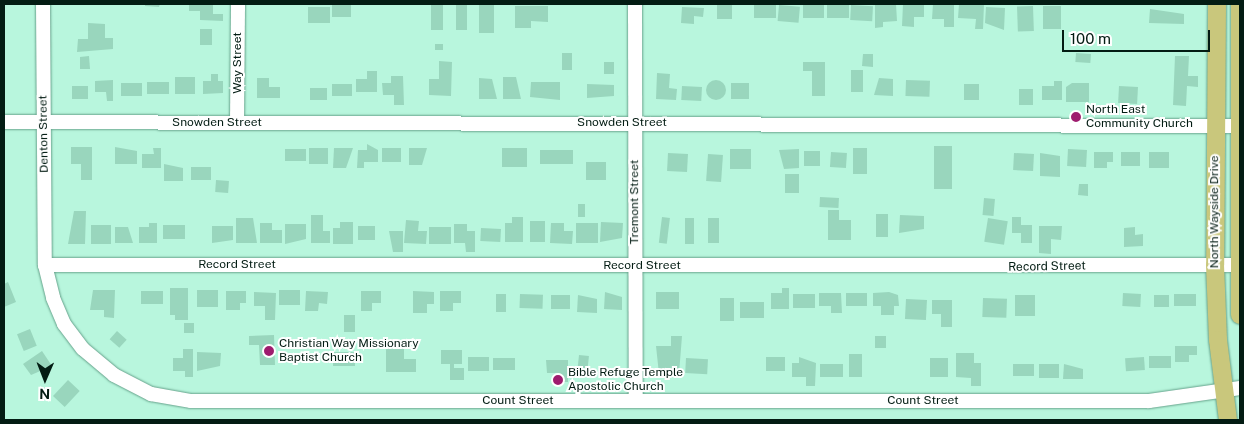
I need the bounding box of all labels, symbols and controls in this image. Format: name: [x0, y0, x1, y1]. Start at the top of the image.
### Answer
scale bar: [1064, 20, 1212, 52]
text: 100 m: [1070, 30, 1111, 47]
street label: Way Street: [231, 32, 245, 94]
street label: Denton Street: [36, 95, 52, 173]
place label: North East Community Church: [1086, 103, 1193, 131]
marker: North East Community Church: [1070, 111, 1082, 123]
street label: Snowden Street: [172, 116, 262, 130]
street label: Snowden Street: [577, 116, 667, 130]
street label: North Wayside Drive: [1208, 155, 1222, 269]
street label: Tremont Street: [628, 160, 642, 244]
street label: Record Street: [198, 258, 276, 272]
street label: Record Street: [603, 259, 681, 273]
street label: Record Street: [1008, 259, 1086, 275]
place label: Christian Way Missionary Baptist Church: [279, 337, 419, 365]
marker: Christian Way Missionary Baptist Church: [263, 345, 275, 357]
north arrow: [20, 354, 70, 404]
place label: Bible Refuge Temple Apostolic Church: [568, 366, 683, 394]
marker: Bible Refuge Temple Apostolic Church: [552, 374, 564, 386]
text: N: [39, 386, 50, 402]
street label: Count Street: [482, 394, 554, 408]
street label: Count Street: [887, 394, 959, 408]

